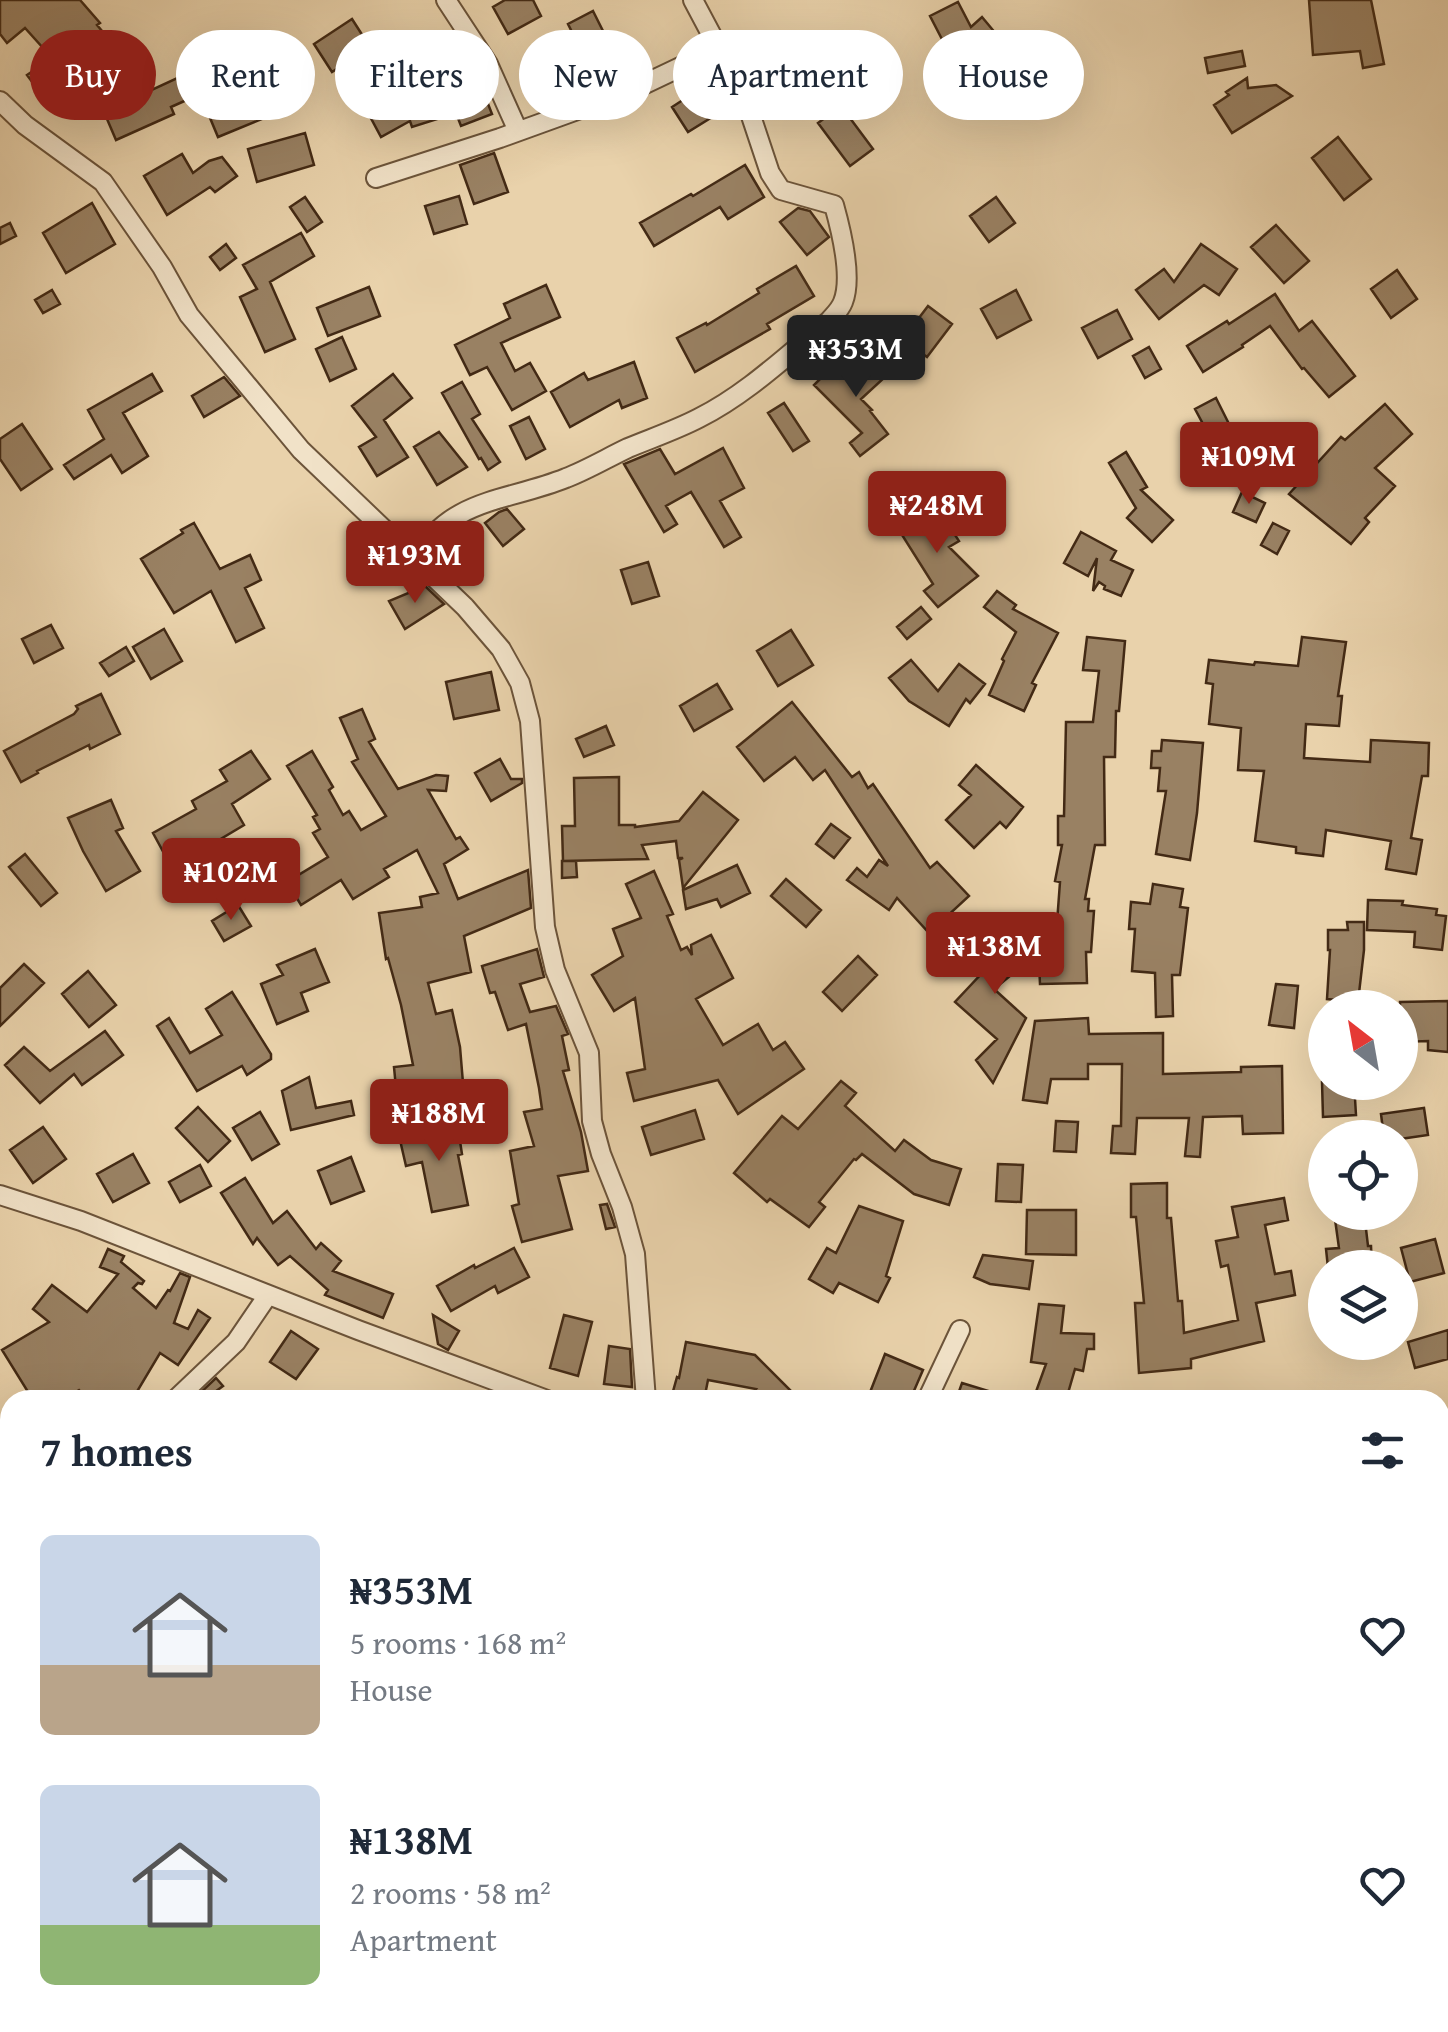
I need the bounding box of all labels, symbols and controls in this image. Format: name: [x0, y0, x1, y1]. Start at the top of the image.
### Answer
chip: Buy: [30, 30, 156, 120]
chip: Rent: [176, 30, 315, 120]
chip: Filters: [335, 30, 499, 120]
chip: New: [519, 30, 653, 120]
chip: Apartment: [673, 30, 903, 120]
chip: House: [923, 30, 1084, 120]
pin: ₦353M: [786, 315, 926, 400]
text: ₦353M: [809, 324, 903, 371]
pin: ₦109M: [1179, 422, 1319, 507]
text: ₦109M: [1202, 431, 1296, 478]
pin: ₦248M: [867, 471, 1007, 556]
text: ₦248M: [890, 480, 984, 527]
pin: ₦193M: [345, 521, 485, 606]
text: ₦193M: [368, 530, 462, 577]
pin: ₦102M: [161, 838, 301, 923]
text: ₦102M: [184, 847, 278, 894]
pin: ₦138M: [925, 912, 1065, 997]
text: ₦138M: [948, 921, 1042, 968]
north arrow: [1308, 990, 1418, 1100]
map controls: [1308, 990, 1418, 1360]
pin: ₦188M: [369, 1079, 509, 1164]
text: ₦188M: [392, 1088, 486, 1135]
button: locate: [1308, 1120, 1418, 1230]
button: layers: [1308, 1250, 1418, 1360]
text: 7 homes: [40, 1420, 193, 1481]
icon: filters: [1355, 1423, 1410, 1478]
text: ₦353M: [350, 1558, 473, 1619]
icon: home: [120, 1575, 240, 1695]
icon: heart: [1355, 1608, 1410, 1663]
text: 5 rooms · 168 m²: [350, 1619, 566, 1666]
text: House: [350, 1666, 433, 1713]
text: ₦138M: [350, 1808, 473, 1869]
icon: home: [120, 1825, 240, 1945]
icon: heart: [1355, 1858, 1410, 1913]
text: 2 rooms · 58 m²: [350, 1869, 551, 1916]
text: Apartment: [350, 1916, 497, 1963]

